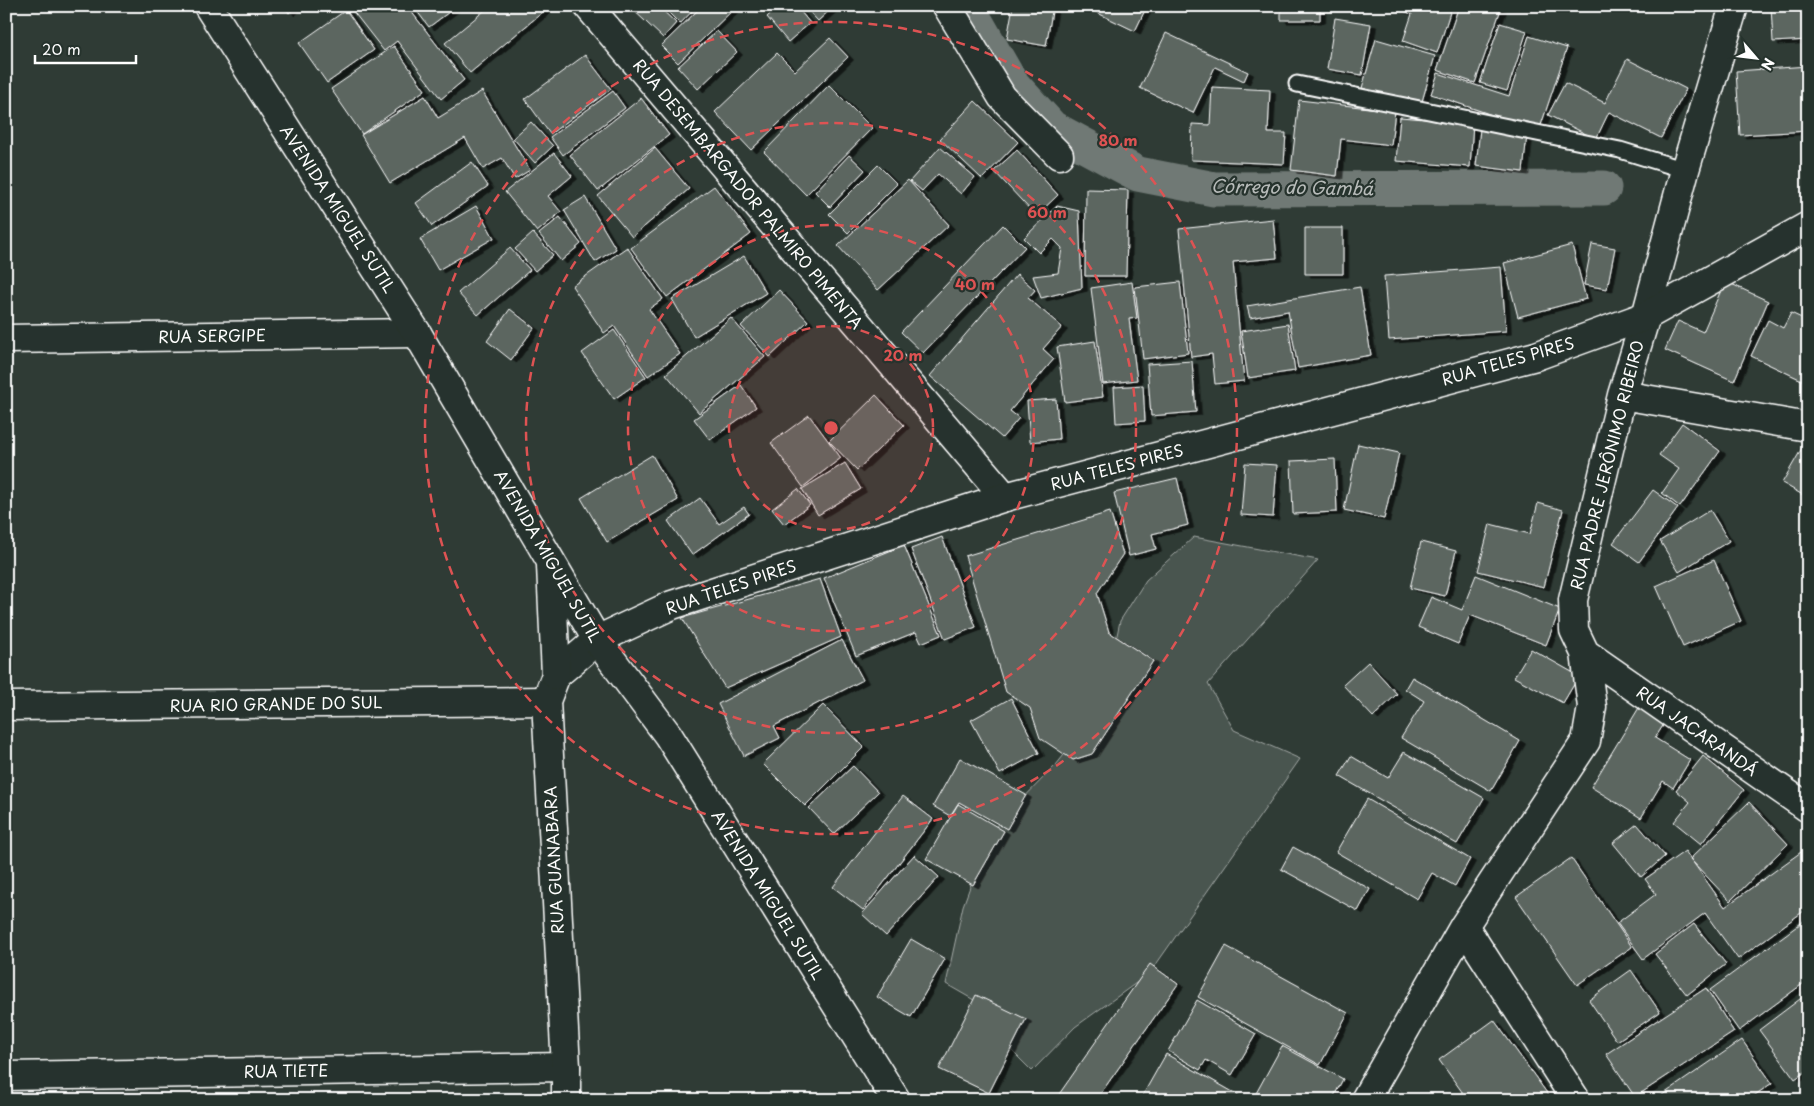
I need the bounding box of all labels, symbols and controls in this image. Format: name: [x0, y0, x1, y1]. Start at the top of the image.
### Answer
scale bar: [35, 32, 136, 64]
north arrow: [1732, 32, 1782, 82]
text: 20 m: [42, 37, 81, 60]
street label: RUA DESEMBARGADOR PALMIRO PIMENTA: [628, 53, 870, 334]
text: N: [1756, 55, 1780, 74]
street label: AVENIDA MIGUEL SUTIL: [275, 120, 402, 297]
text: 80 m: [1098, 128, 1138, 151]
water label: Córrego do Gambá: [1211, 172, 1375, 201]
text: 60 m: [1027, 200, 1067, 223]
text: 40 m: [955, 272, 995, 295]
street label: RUA SERGIPE: [158, 322, 266, 348]
street label: RUA TELES PIRES: [1438, 330, 1577, 390]
street label: RUA PADRE JERÔNIMO RIBEIRO: [1563, 337, 1649, 592]
text: 20 m: [884, 343, 922, 366]
centre of rings: [822, 419, 840, 437]
street label: RUA TELES PIRES: [1047, 437, 1186, 495]
street label: AVENIDA MIGUEL SUTIL: [489, 465, 608, 646]
street label: RUA TELES PIRES: [662, 552, 799, 620]
street label: RUA JACARANDÁ: [1632, 679, 1763, 781]
street label: RUA RIO GRANDE DO SUL: [169, 689, 382, 717]
street label: RUA GUANABARA: [537, 785, 569, 935]
street label: AVENIDA MIGUEL SUTIL: [707, 805, 831, 984]
street label: RUA TIETE: [243, 1057, 329, 1083]

